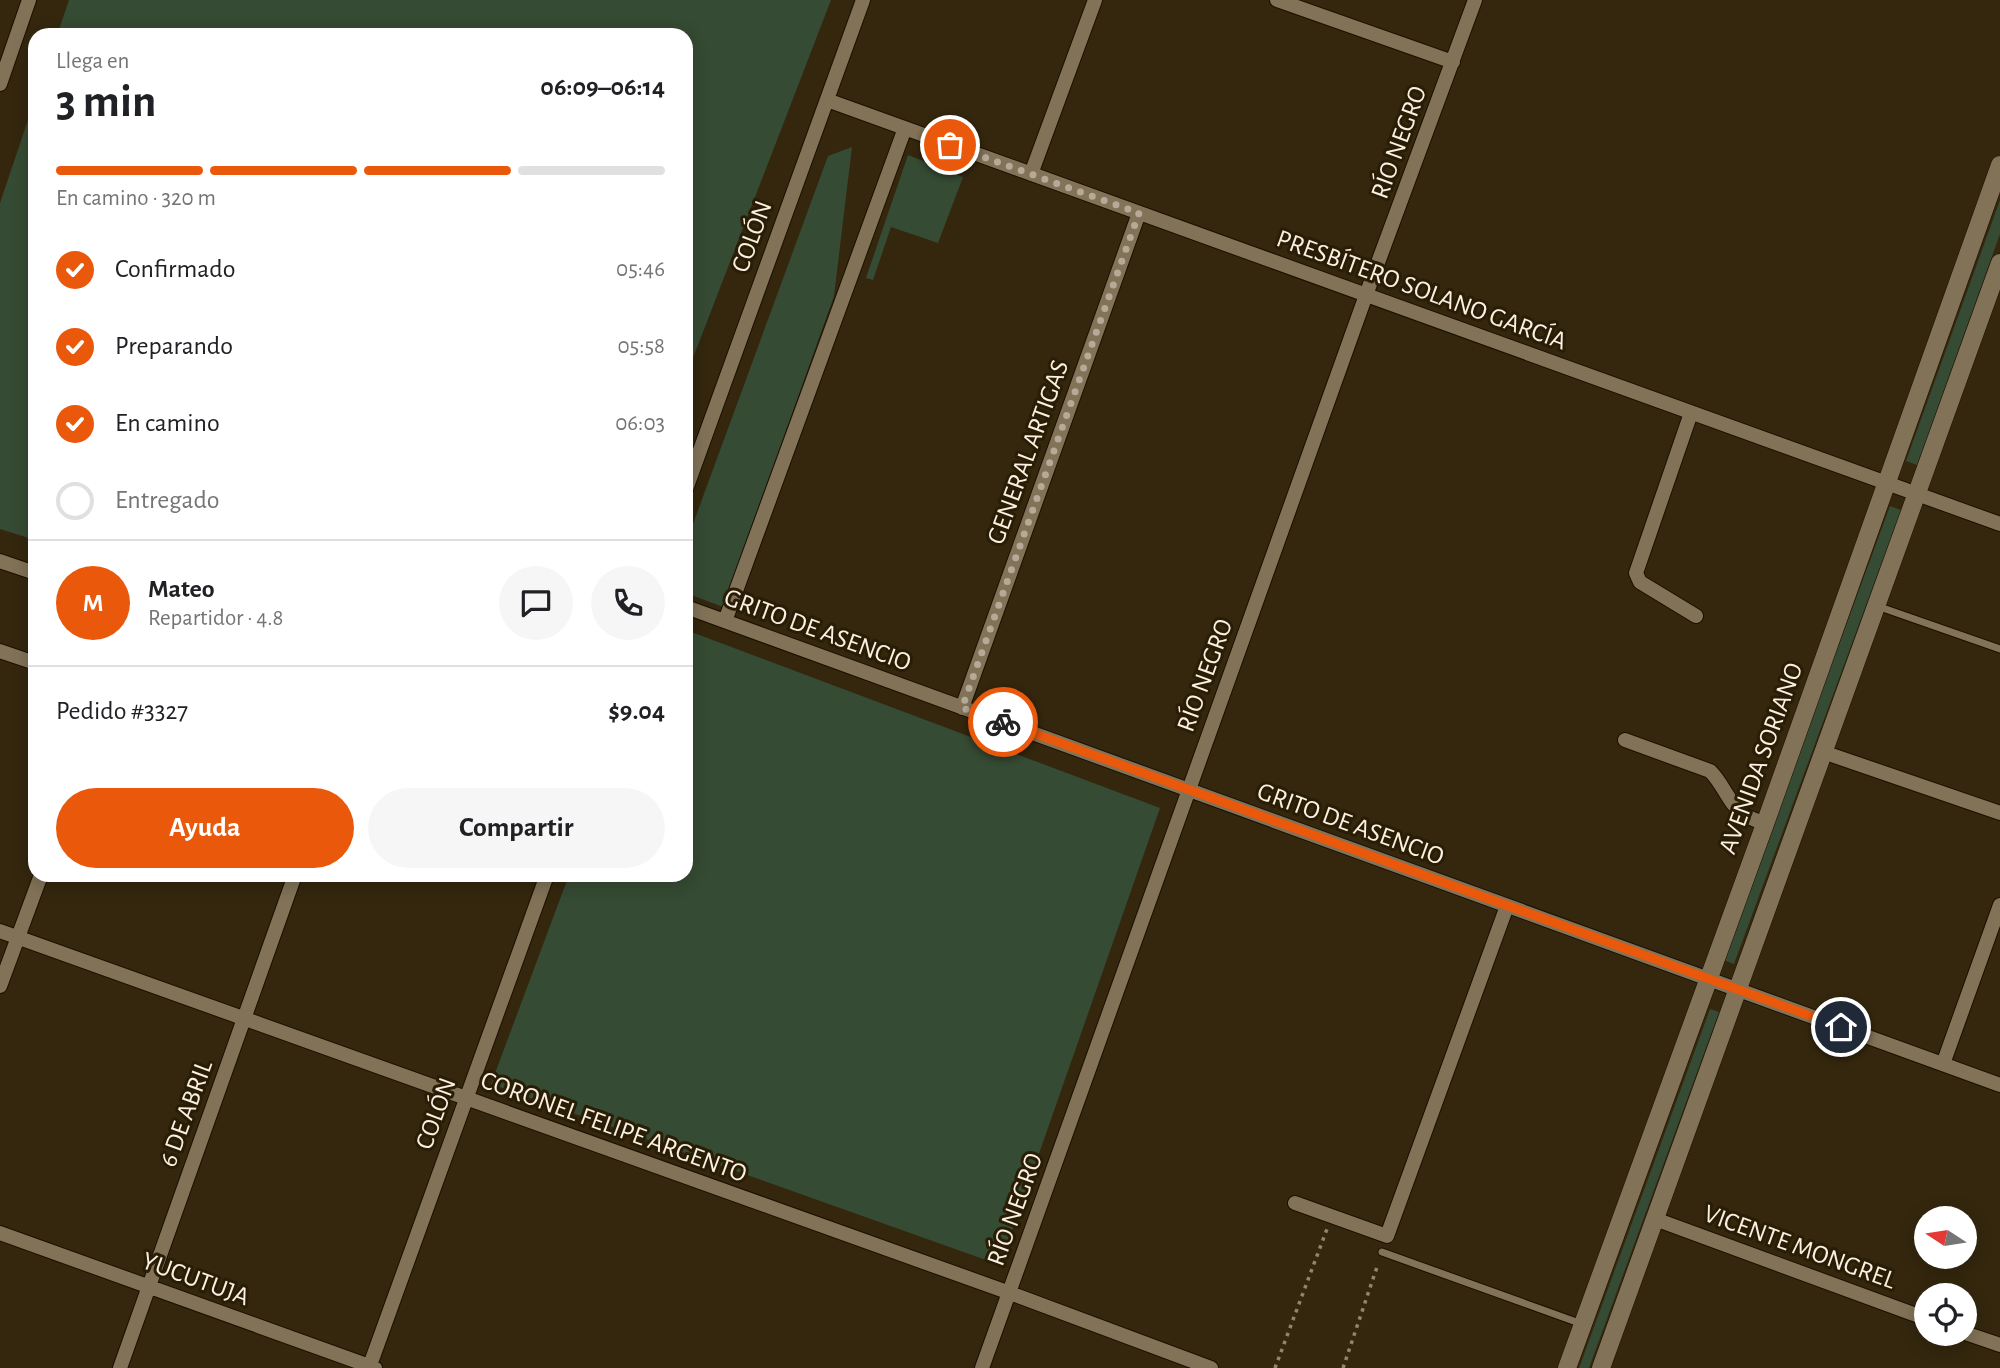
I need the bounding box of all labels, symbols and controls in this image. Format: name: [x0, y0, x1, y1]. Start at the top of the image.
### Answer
text: Llega en: [56, 50, 129, 73]
text: 06:09–06:14: [540, 74, 665, 100]
text: 3 min: [56, 79, 156, 125]
street label: RÍO NEGRO: [1365, 82, 1431, 202]
pin: [920, 115, 980, 175]
icon: bag: [931, 126, 969, 164]
text: En camino · 320 m: [56, 187, 216, 210]
street label: COLÓN: [725, 196, 777, 276]
street label: PRESBÍTERO SOLANO GARCÍA: [1273, 223, 1571, 355]
icon: check: [56, 251, 94, 289]
text: Confirmado: [115, 256, 236, 282]
text: 05:46: [616, 258, 665, 281]
icon: check: [56, 328, 94, 366]
text: Preparando: [115, 333, 233, 359]
text: 05:58: [617, 335, 665, 358]
street label: GENERAL ARTIGAS: [983, 357, 1073, 548]
icon: check: [56, 405, 94, 443]
text: En camino: [115, 410, 220, 436]
text: 06:03: [615, 412, 665, 435]
text: Entregado: [115, 487, 220, 513]
button: chat: [499, 566, 573, 640]
button: phone: [591, 566, 665, 640]
text: Mateo: [148, 576, 215, 602]
street label: GRITO DE ASENCIO: [721, 584, 914, 676]
text: M: [83, 590, 103, 616]
text: Repartidor · 4.8: [148, 607, 283, 630]
street label: RÍO NEGRO: [1171, 615, 1237, 735]
street label: AVENIDA SORIANO: [1714, 659, 1808, 857]
courier: [968, 687, 1038, 757]
text: Pedido #3327: [56, 698, 188, 724]
text: $9.04: [608, 698, 665, 724]
icon: bike: [984, 703, 1022, 741]
street label: GRITO DE ASENCIO: [1254, 778, 1447, 870]
button: Ayuda: [56, 788, 354, 868]
button: Compartir: [368, 788, 665, 868]
pin: [1811, 997, 1871, 1057]
icon: home: [1822, 1008, 1860, 1046]
street label: 6 DE ABRIL: [155, 1056, 217, 1170]
street label: CORONEL FELIPE ARGENTO: [477, 1067, 750, 1187]
street label: COLÓN: [409, 1073, 461, 1153]
street label: RÍO NEGRO: [981, 1149, 1047, 1269]
street label: VICENTE MONGREL: [1700, 1200, 1899, 1294]
north arrow: [1914, 1206, 1978, 1269]
map controls: [1914, 1206, 1977, 1346]
street label: YUCUTUJA: [139, 1248, 253, 1310]
button: locate: [1914, 1283, 1977, 1346]

